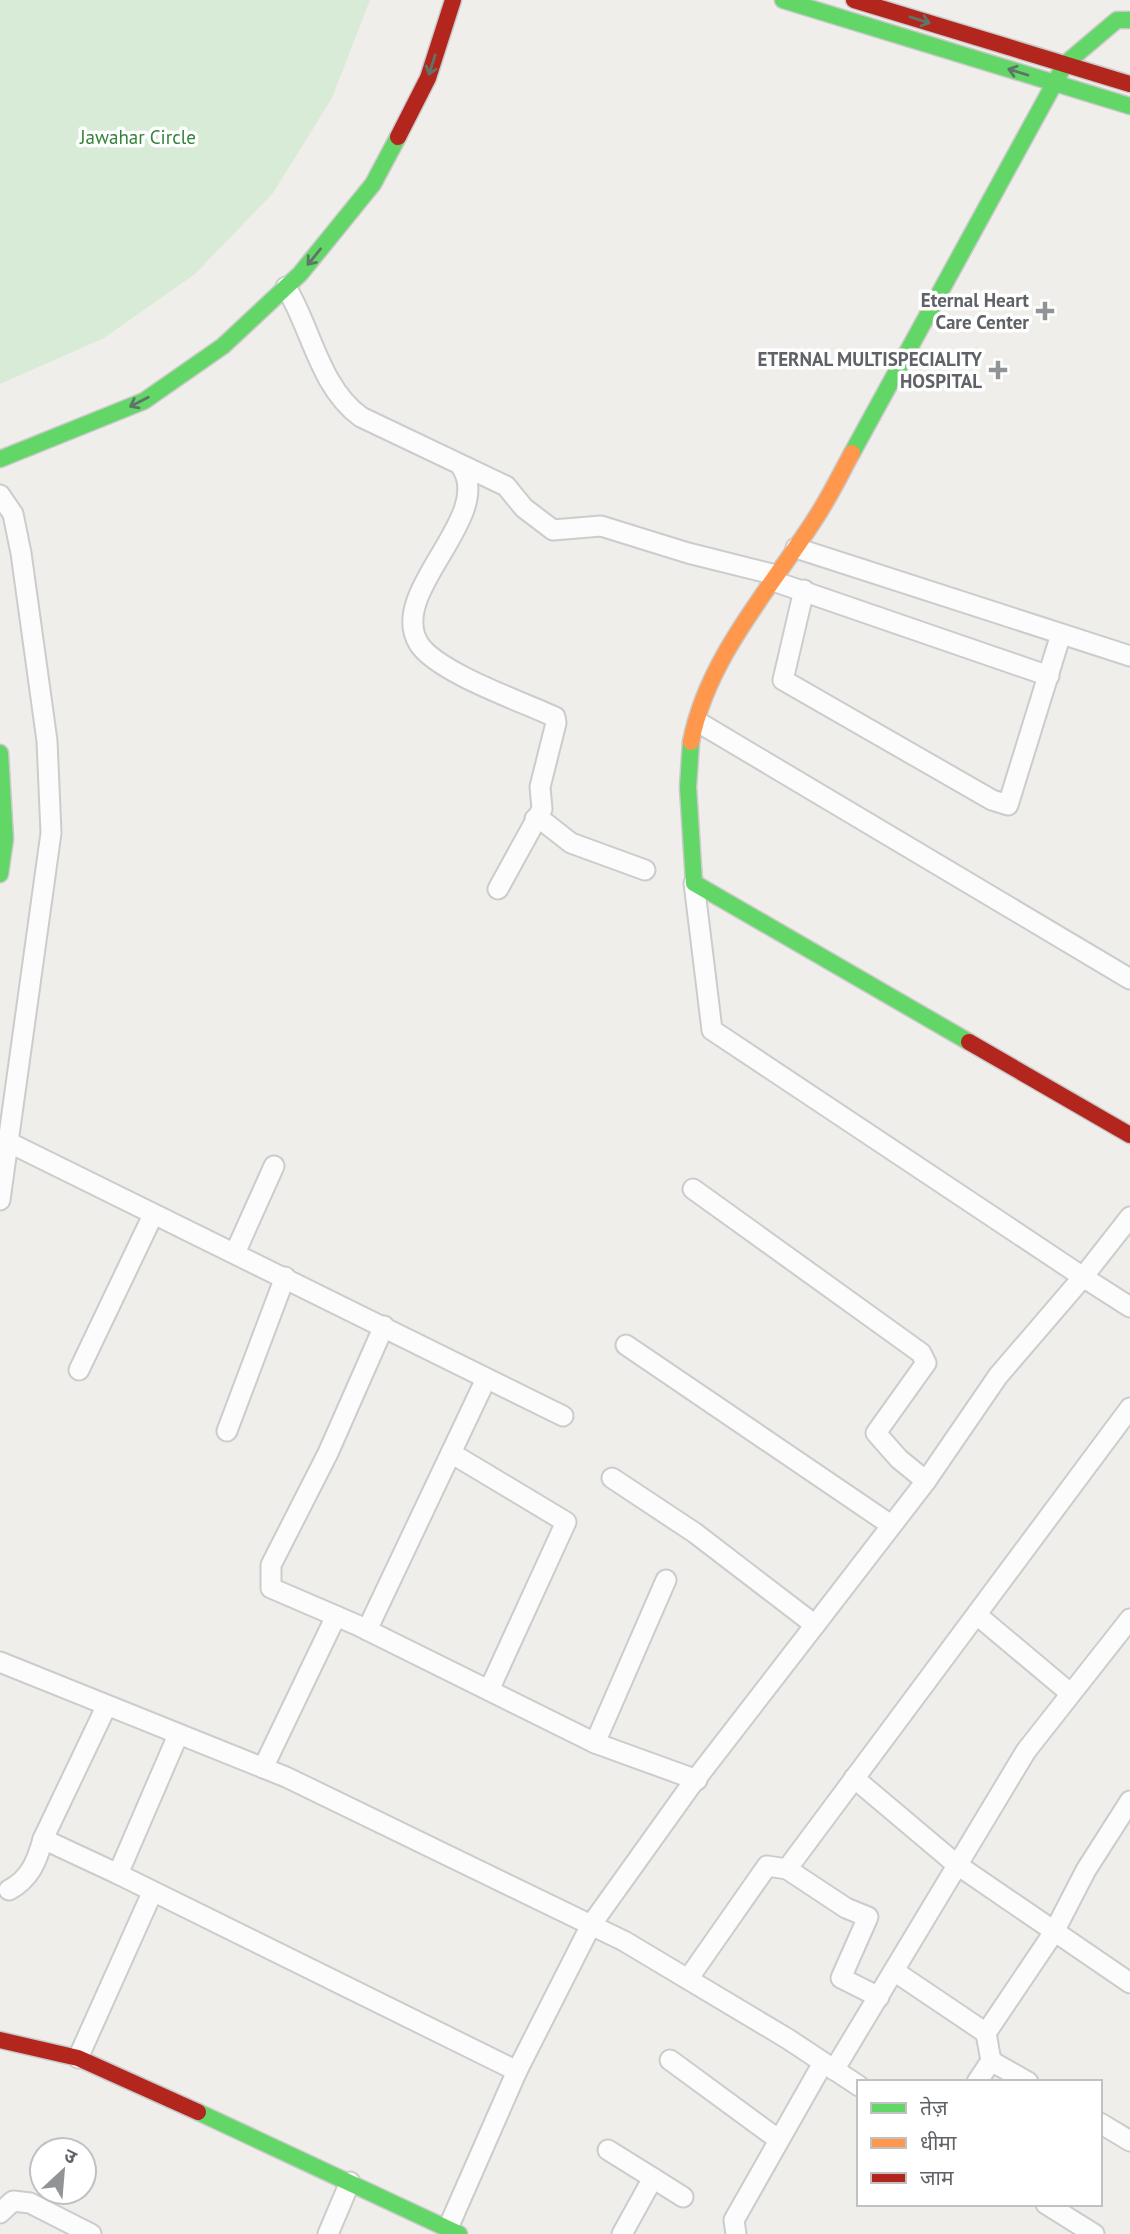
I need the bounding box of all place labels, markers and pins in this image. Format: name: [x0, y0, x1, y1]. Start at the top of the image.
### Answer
place label: Eternal Heart Care Center: [921, 288, 1029, 334]
marker: Eternal Heart Care Center: [1035, 301, 1055, 321]
place label: ETERNAL MULTISPECIALITY HOSPITAL: [757, 347, 983, 393]
marker: ETERNAL MULTISPECIALITY HOSPITAL: [988, 360, 1008, 380]

